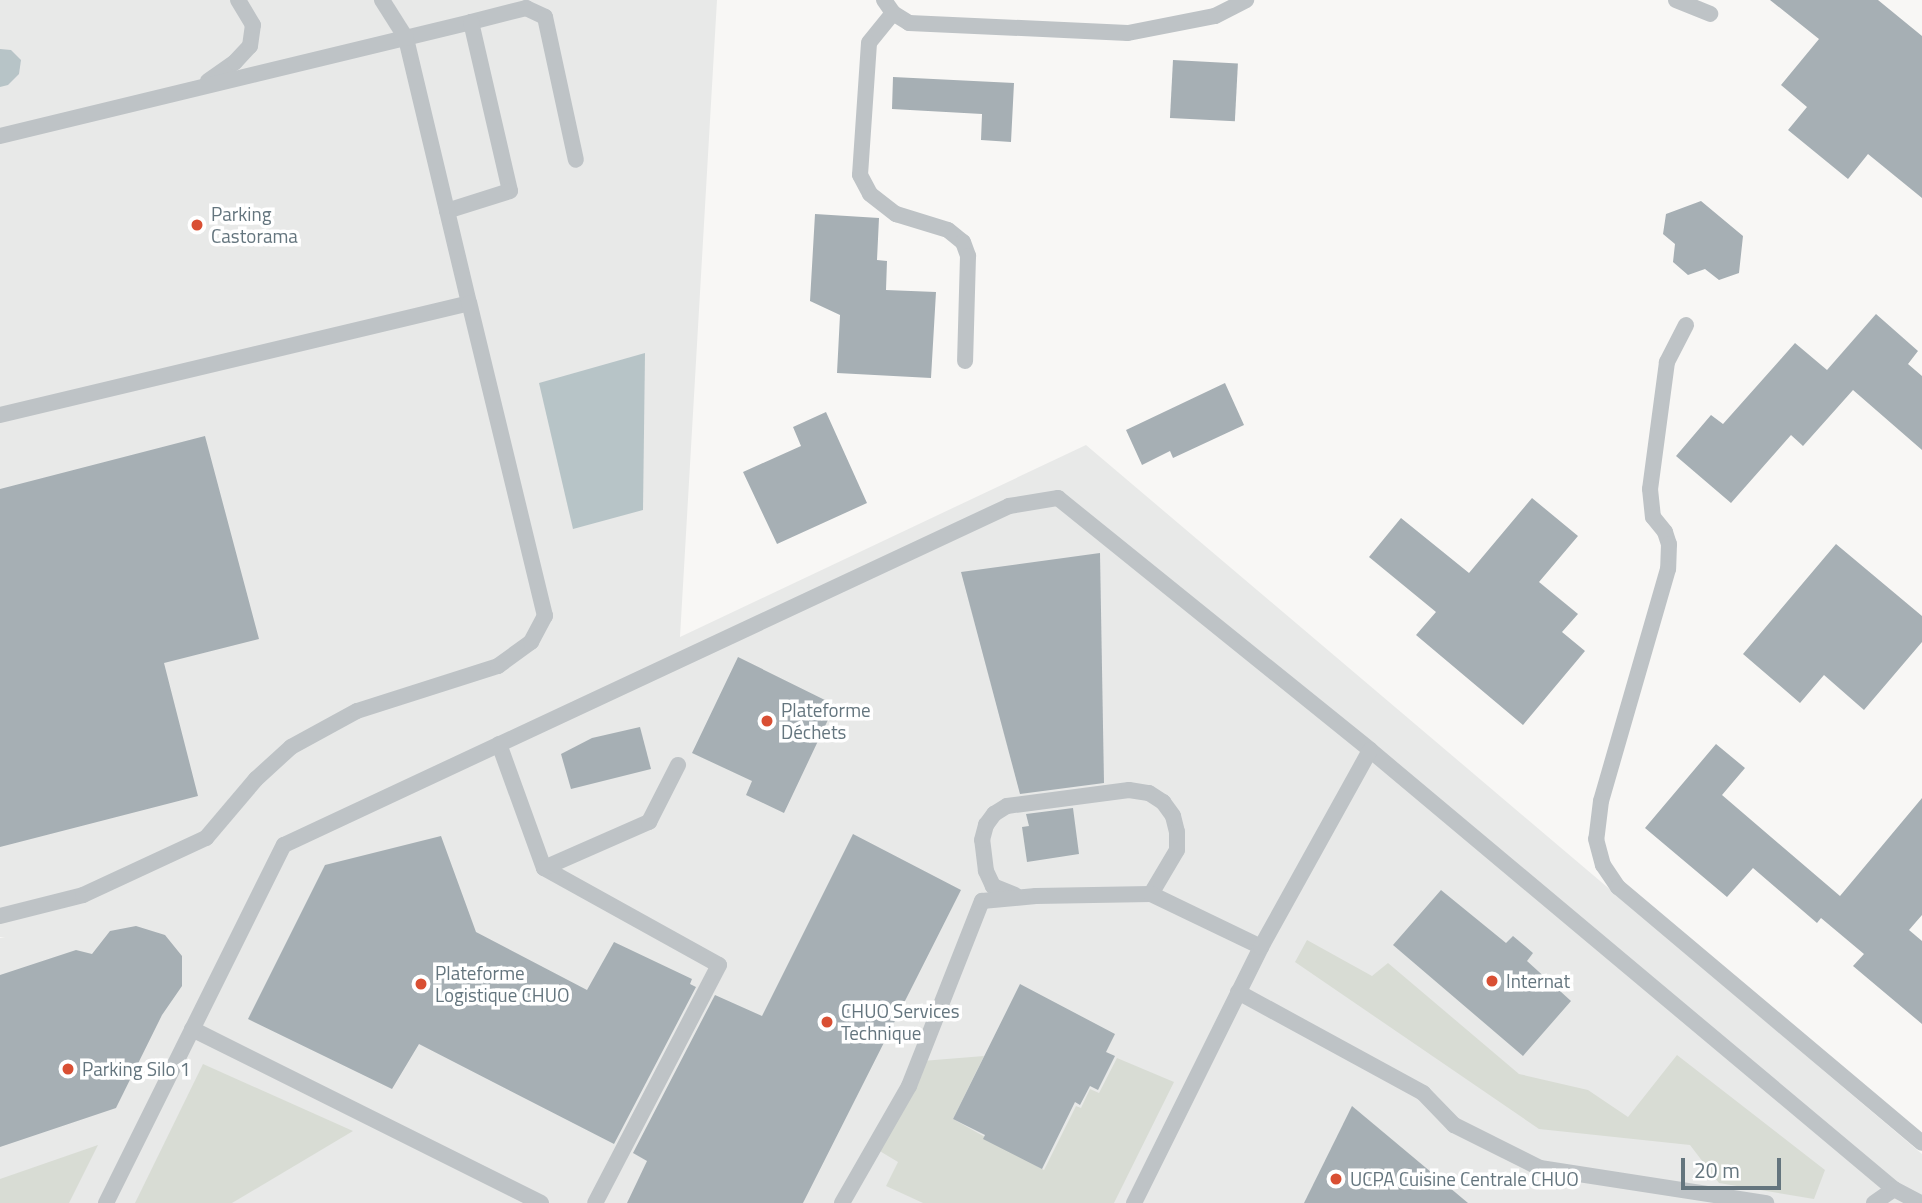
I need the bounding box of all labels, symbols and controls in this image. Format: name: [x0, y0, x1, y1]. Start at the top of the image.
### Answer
place label: Parking Castorama: [211, 203, 298, 247]
marker: Parking Castorama: [189, 217, 205, 233]
place label: Plateforme Déchets: [781, 699, 871, 743]
marker: Plateforme Déchets: [759, 713, 775, 729]
place label: Plateforme Logistique CHUO: [435, 962, 569, 1006]
place label: Internat: [1506, 970, 1570, 992]
marker: Internat: [1484, 973, 1500, 989]
marker: Plateforme Logistique CHUO: [413, 976, 429, 992]
place label: CHUO Services Technique: [841, 1000, 959, 1044]
marker: CHUO Services Technique: [819, 1014, 835, 1030]
place label: Parking Silo 1: [82, 1058, 190, 1080]
marker: Parking Silo 1: [60, 1061, 76, 1077]
scale bar: [1684, 1144, 1784, 1188]
text: 20 m: [1694, 1154, 1740, 1186]
place label: UCPA Cuisine Centrale CHUO: [1350, 1168, 1579, 1190]
marker: UCPA Cuisine Centrale CHUO: [1328, 1171, 1344, 1187]

